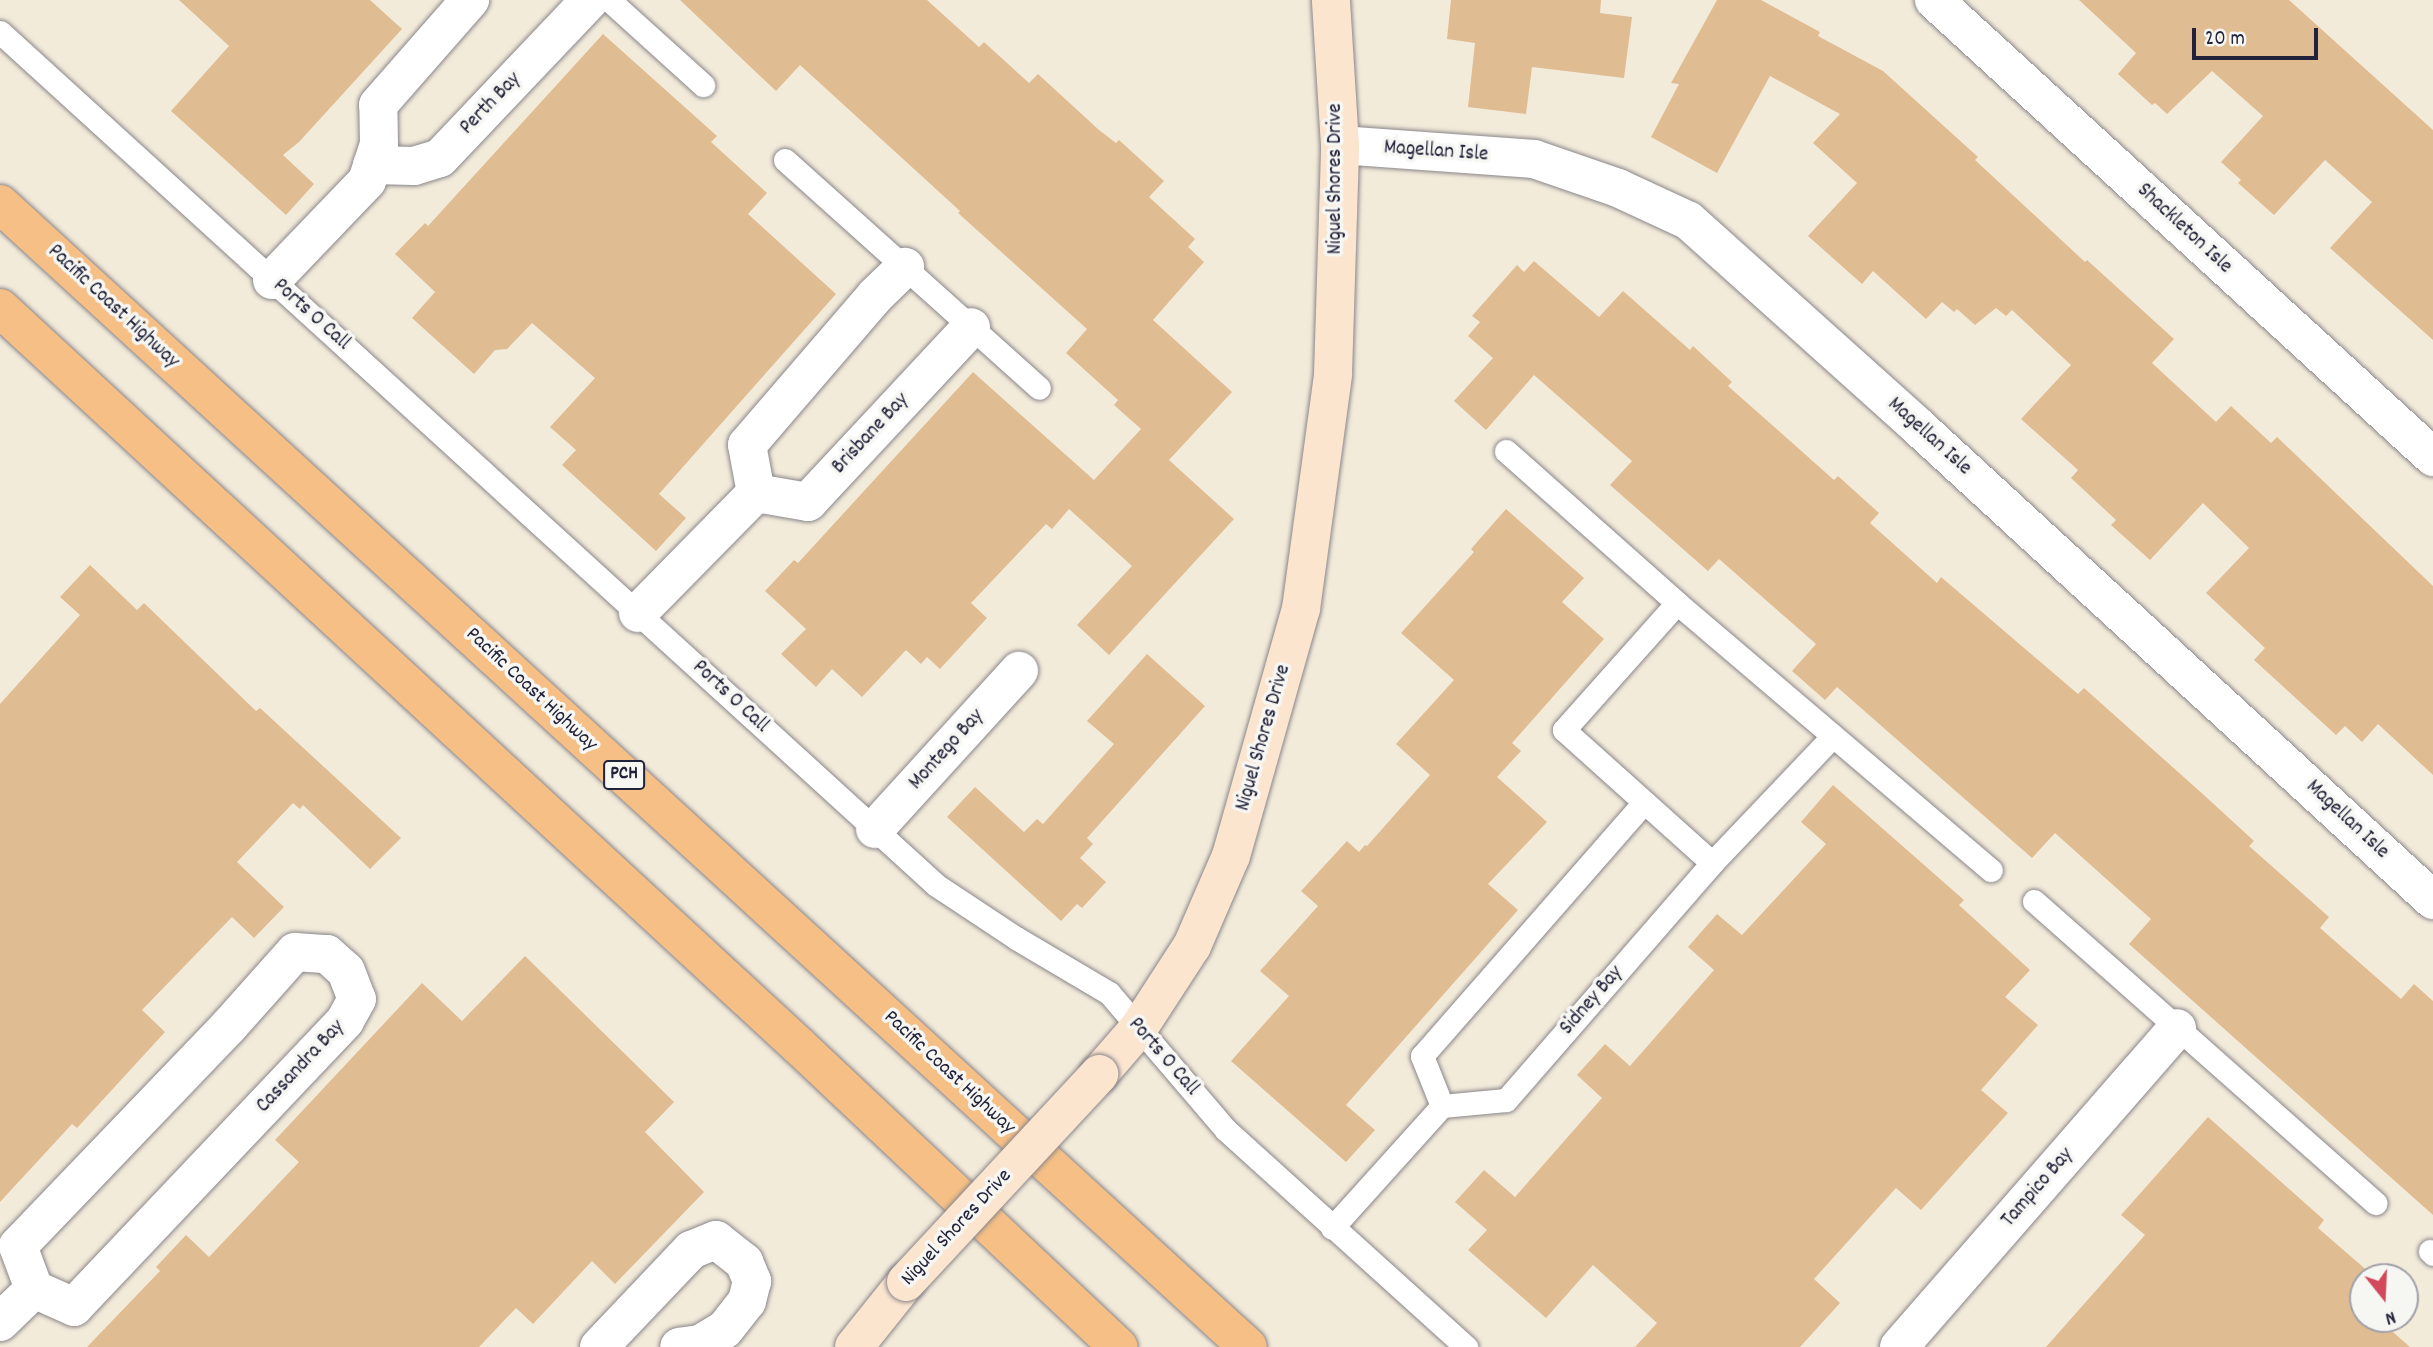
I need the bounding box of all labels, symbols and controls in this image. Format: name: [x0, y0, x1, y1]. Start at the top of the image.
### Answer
scale bar: [2195, 14, 2321, 58]
text: 20 m: [2205, 25, 2245, 55]
street label: Perth Bay: [455, 68, 527, 140]
street label: Niguel Shores Drive: [1323, 104, 1349, 254]
street label: Magellan Isle: [1383, 136, 1489, 168]
street label: Shackleton Isle: [2131, 178, 2237, 280]
street label: Pacific Coast Highway: [42, 240, 184, 374]
street label: Ports O Call: [267, 274, 355, 356]
street label: Brisbane Bay: [827, 388, 915, 480]
street label: Magellan Isle: [1882, 393, 1976, 481]
street label: Pacific Coast Highway: [460, 623, 602, 757]
street label: Ports O Call: [687, 655, 773, 739]
street label: Niguel Shores Drive: [1231, 662, 1297, 814]
street label: Montego Bay: [904, 704, 990, 796]
road number: PCH: [603, 760, 645, 790]
street label: Magellan Isle: [2300, 775, 2394, 865]
street label: Sidney Bay: [1555, 961, 1629, 1041]
street label: Pacific Coast Highway: [878, 1006, 1020, 1140]
street label: Ports O Call: [1122, 1013, 1204, 1101]
street label: Cassandra Bay: [252, 1015, 350, 1119]
street label: Tampico Bay: [1997, 1143, 2079, 1233]
street label: Niguel Shores Drive: [896, 1164, 1018, 1292]
north arrow: [2349, 1263, 2419, 1333]
text: N: [2381, 1302, 2399, 1331]

